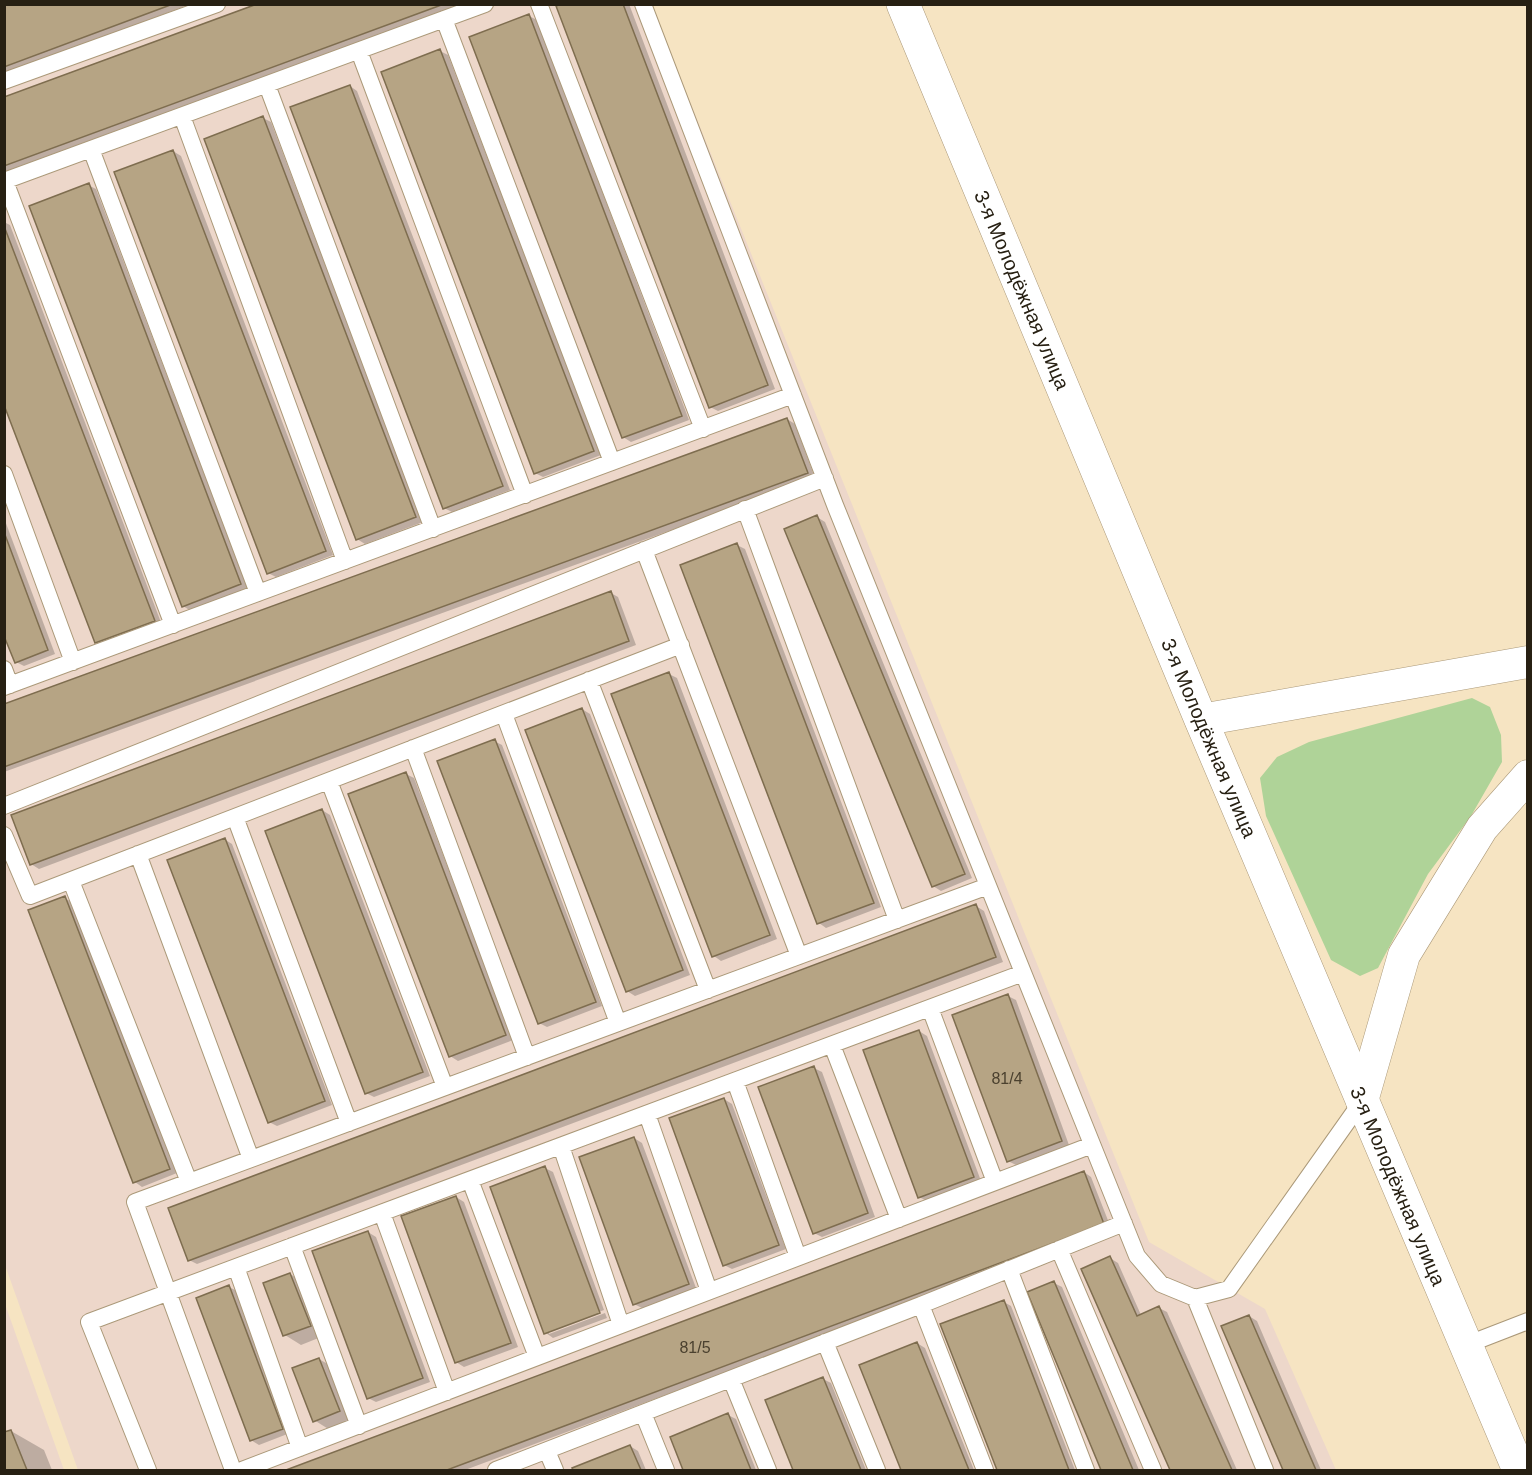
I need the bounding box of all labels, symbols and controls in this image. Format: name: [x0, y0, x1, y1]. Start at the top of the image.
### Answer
street label: 3-я Молодёжная улица: [970, 187, 1074, 394]
street label: 3-я Молодёжная улица: [1157, 635, 1261, 842]
house number: 81/4: [991, 1070, 1023, 1087]
street label: 3-я Молодёжная улица: [1346, 1083, 1450, 1290]
house number: 81/5: [679, 1339, 711, 1356]

